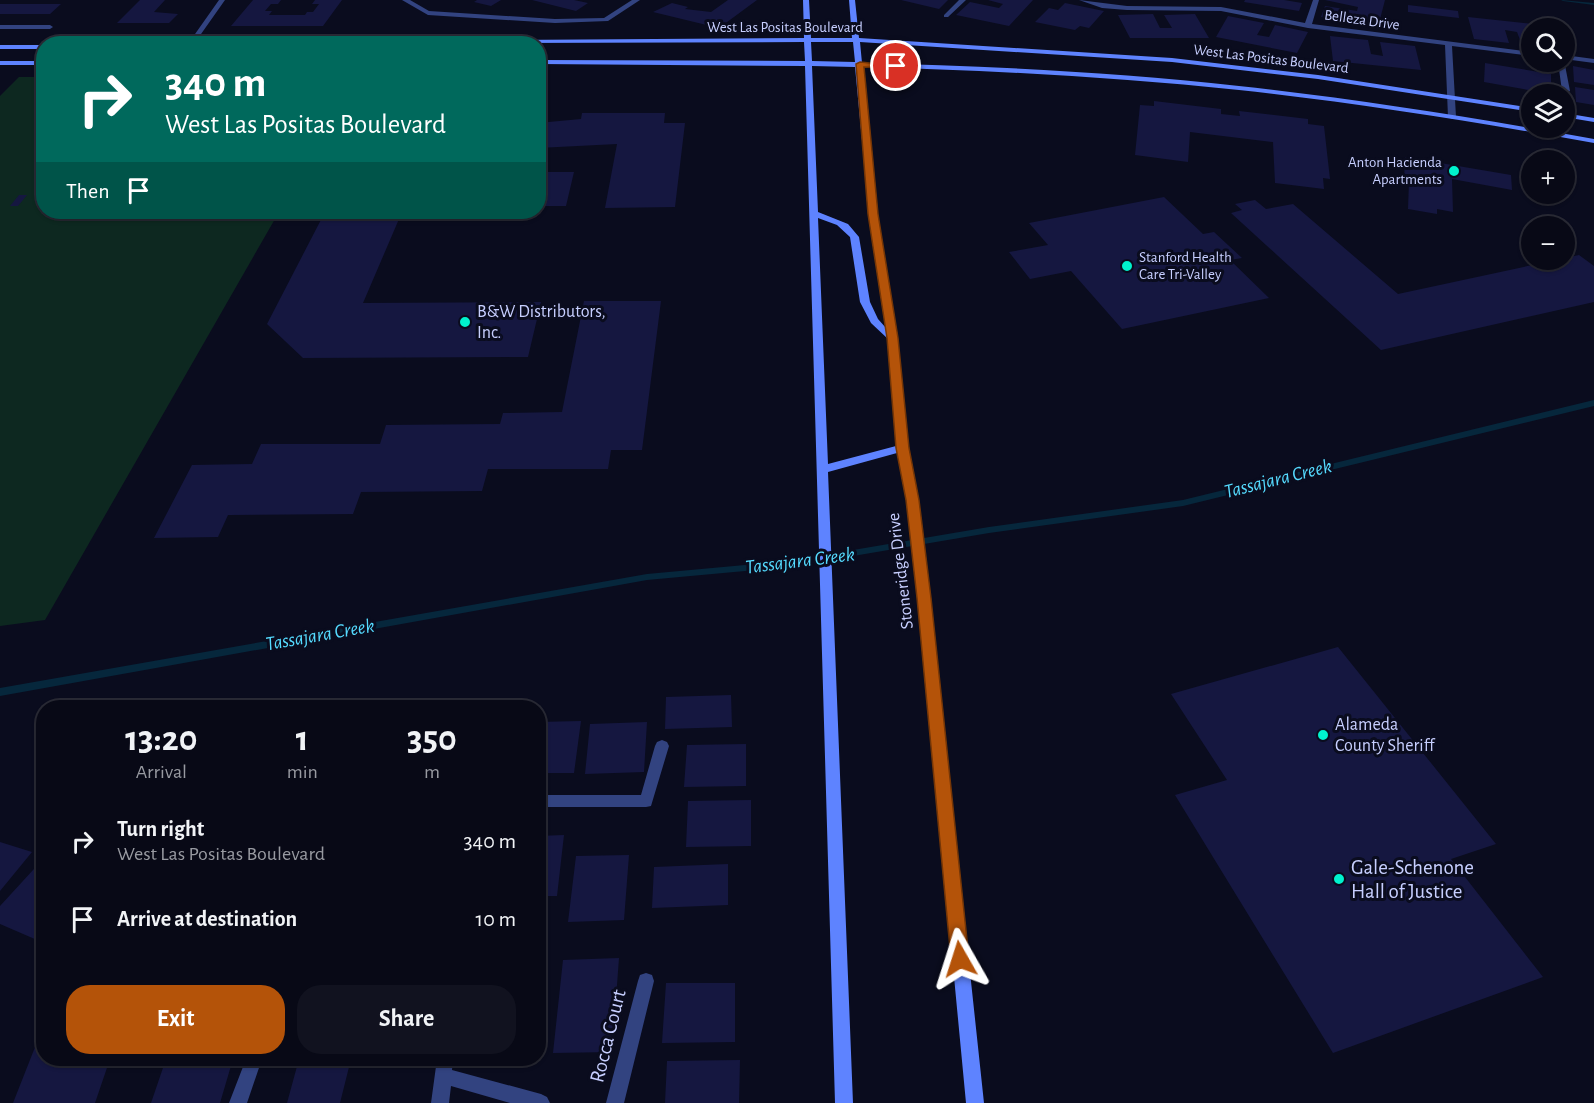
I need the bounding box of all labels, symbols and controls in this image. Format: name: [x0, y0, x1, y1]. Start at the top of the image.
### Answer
street label: Belleza Drive: [1323, 7, 1401, 33]
map controls: [1521, 18, 1575, 270]
button: search: [1521, 18, 1575, 72]
street label: West Las Positas Boulevard: [707, 20, 863, 35]
pin: [870, 40, 921, 91]
street label: West Las Positas Boulevard: [1193, 42, 1350, 76]
icon: arrive: [879, 49, 912, 82]
icon: right: [66, 60, 144, 138]
text: 340 m: [165, 62, 266, 104]
button: layers: [1521, 84, 1575, 138]
text: West Las Positas Boulevard: [165, 111, 446, 138]
button: +: [1521, 150, 1575, 204]
place label: Anton Hacienda Apartments: [1348, 155, 1442, 187]
marker: Anton Hacienda Apartments: [1447, 164, 1461, 178]
icon: arrive: [122, 174, 155, 207]
text: Then: [66, 180, 110, 202]
button: −: [1521, 216, 1575, 270]
place label: Stanford Health Care Tri-Valley: [1139, 250, 1232, 282]
marker: Stanford Health Care Tri-Valley: [1120, 259, 1134, 273]
place label: B&W Distributors, Inc.: [477, 303, 606, 342]
marker: B&W Distributors, Inc.: [458, 315, 472, 329]
water label: Tassajara Creek: [1222, 456, 1334, 502]
street label: Stoneridge Drive: [885, 512, 917, 630]
water label: Tassajara Creek: [744, 544, 856, 578]
water label: Tassajara Creek: [264, 616, 376, 654]
place label: Alameda County Sheriff: [1335, 716, 1436, 755]
text: 13:20: [125, 721, 198, 757]
text: 1: [296, 721, 309, 757]
text: 350: [407, 721, 457, 757]
marker: Alameda County Sheriff: [1316, 728, 1330, 742]
text: Arrival: [136, 762, 187, 782]
text: min: [287, 762, 318, 782]
text: m: [424, 762, 440, 782]
text: Turn right: [117, 818, 204, 840]
icon: right: [66, 825, 99, 858]
text: 340 m: [464, 830, 516, 852]
text: West Las Positas Boulevard: [117, 844, 325, 864]
place label: Gale-Schenone Hall of Justice: [1351, 857, 1474, 902]
marker: Gale-Schenone Hall of Justice: [1332, 872, 1346, 886]
icon: arrive: [66, 903, 99, 936]
text: Arrive at destination: [117, 908, 297, 930]
text: 10 m: [476, 908, 516, 930]
position arrow: [928, 927, 992, 991]
button: Exit: [66, 985, 285, 1054]
button: Share: [297, 985, 516, 1054]
street label: Rocca Court: [586, 987, 630, 1085]

